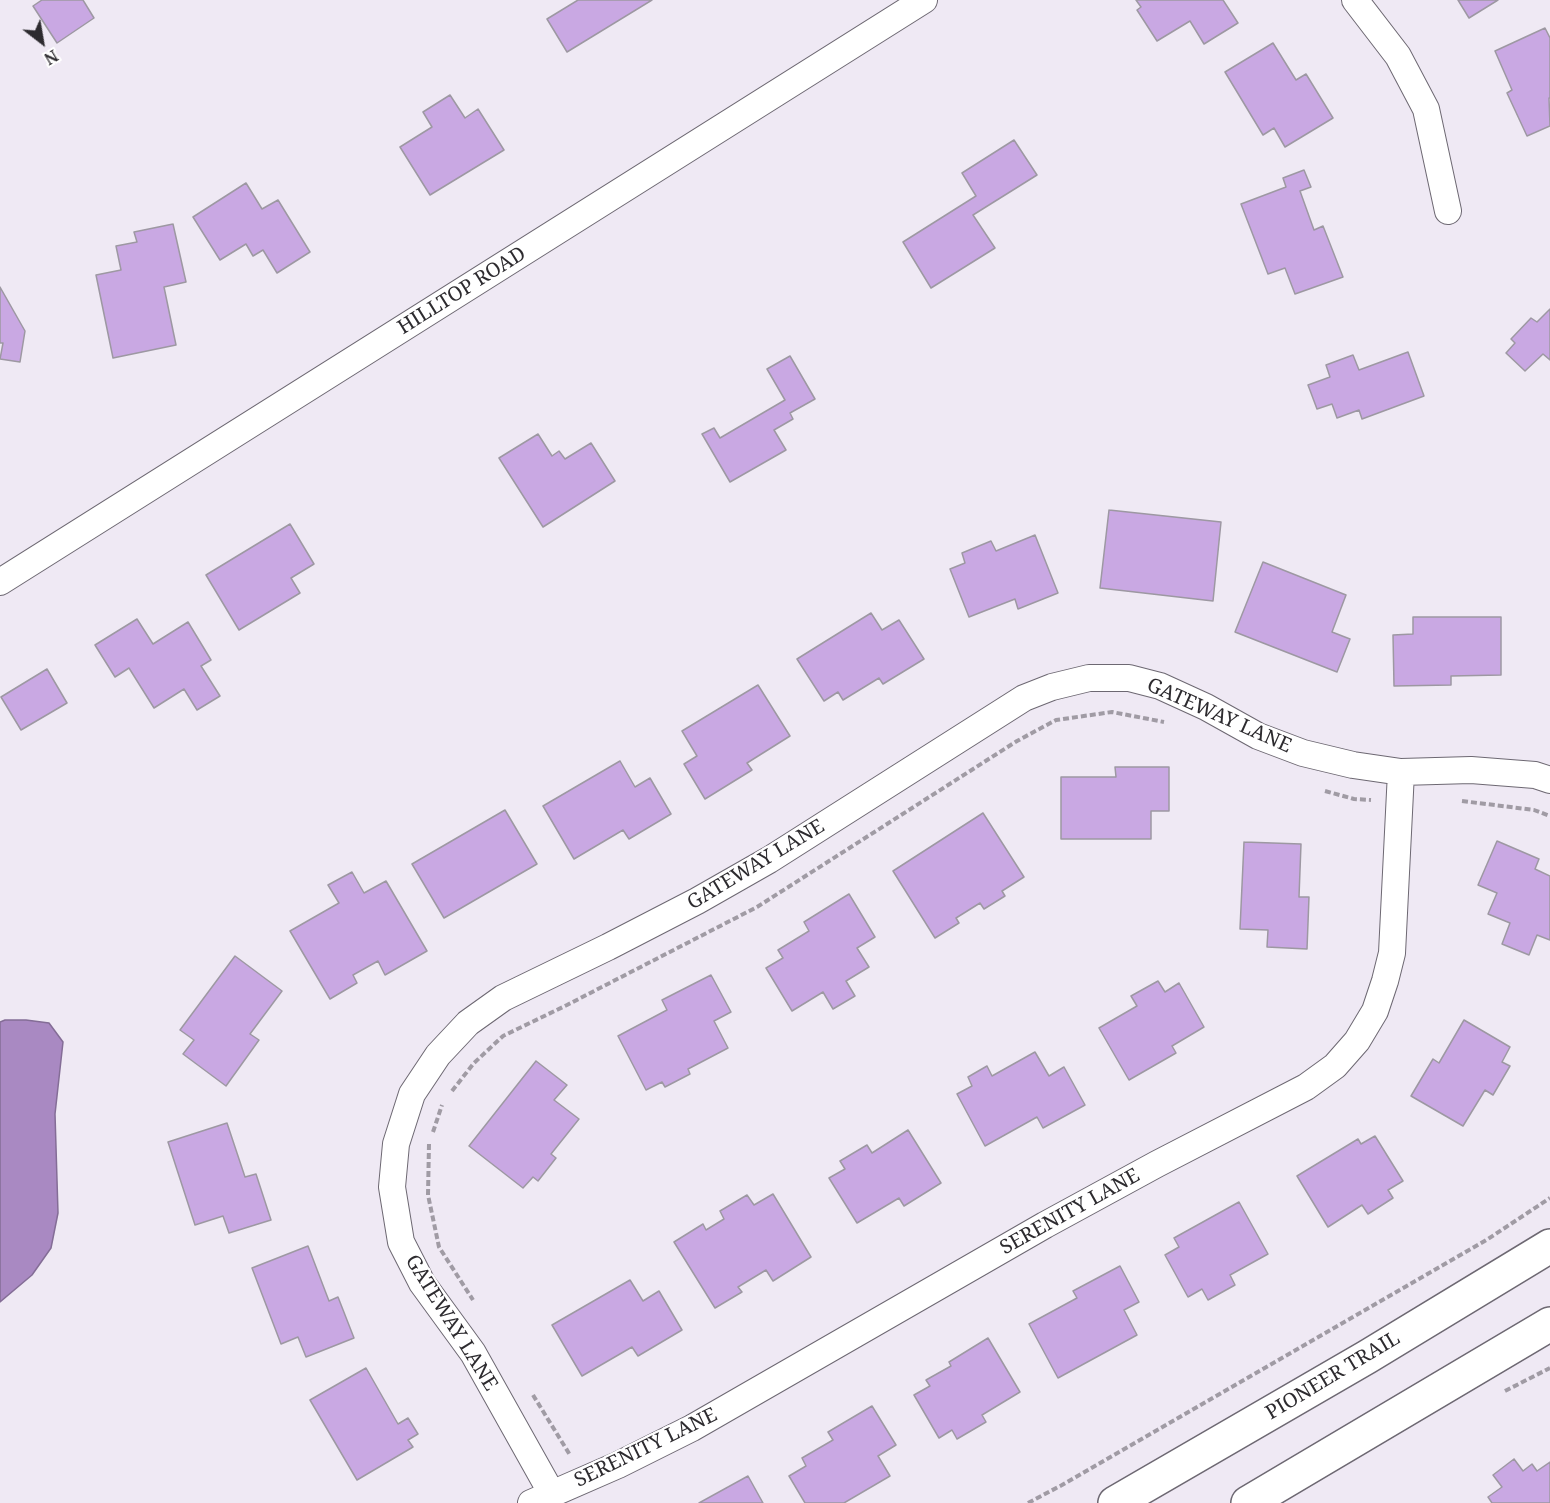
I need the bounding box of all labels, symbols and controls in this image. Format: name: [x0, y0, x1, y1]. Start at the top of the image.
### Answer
north arrow: [12, 12, 72, 72]
text: N: [40, 45, 62, 70]
street label: HILLTOP ROAD: [394, 242, 530, 340]
street label: GATEWAY LANE: [1143, 673, 1295, 759]
street label: GATEWAY LANE: [683, 815, 829, 915]
street label: SERENITY LANE: [996, 1164, 1144, 1260]
street label: GATEWAY LANE: [400, 1251, 502, 1395]
street label: PIONEER TRAIL: [1262, 1327, 1404, 1425]
street label: SERENITY LANE: [571, 1403, 721, 1493]

